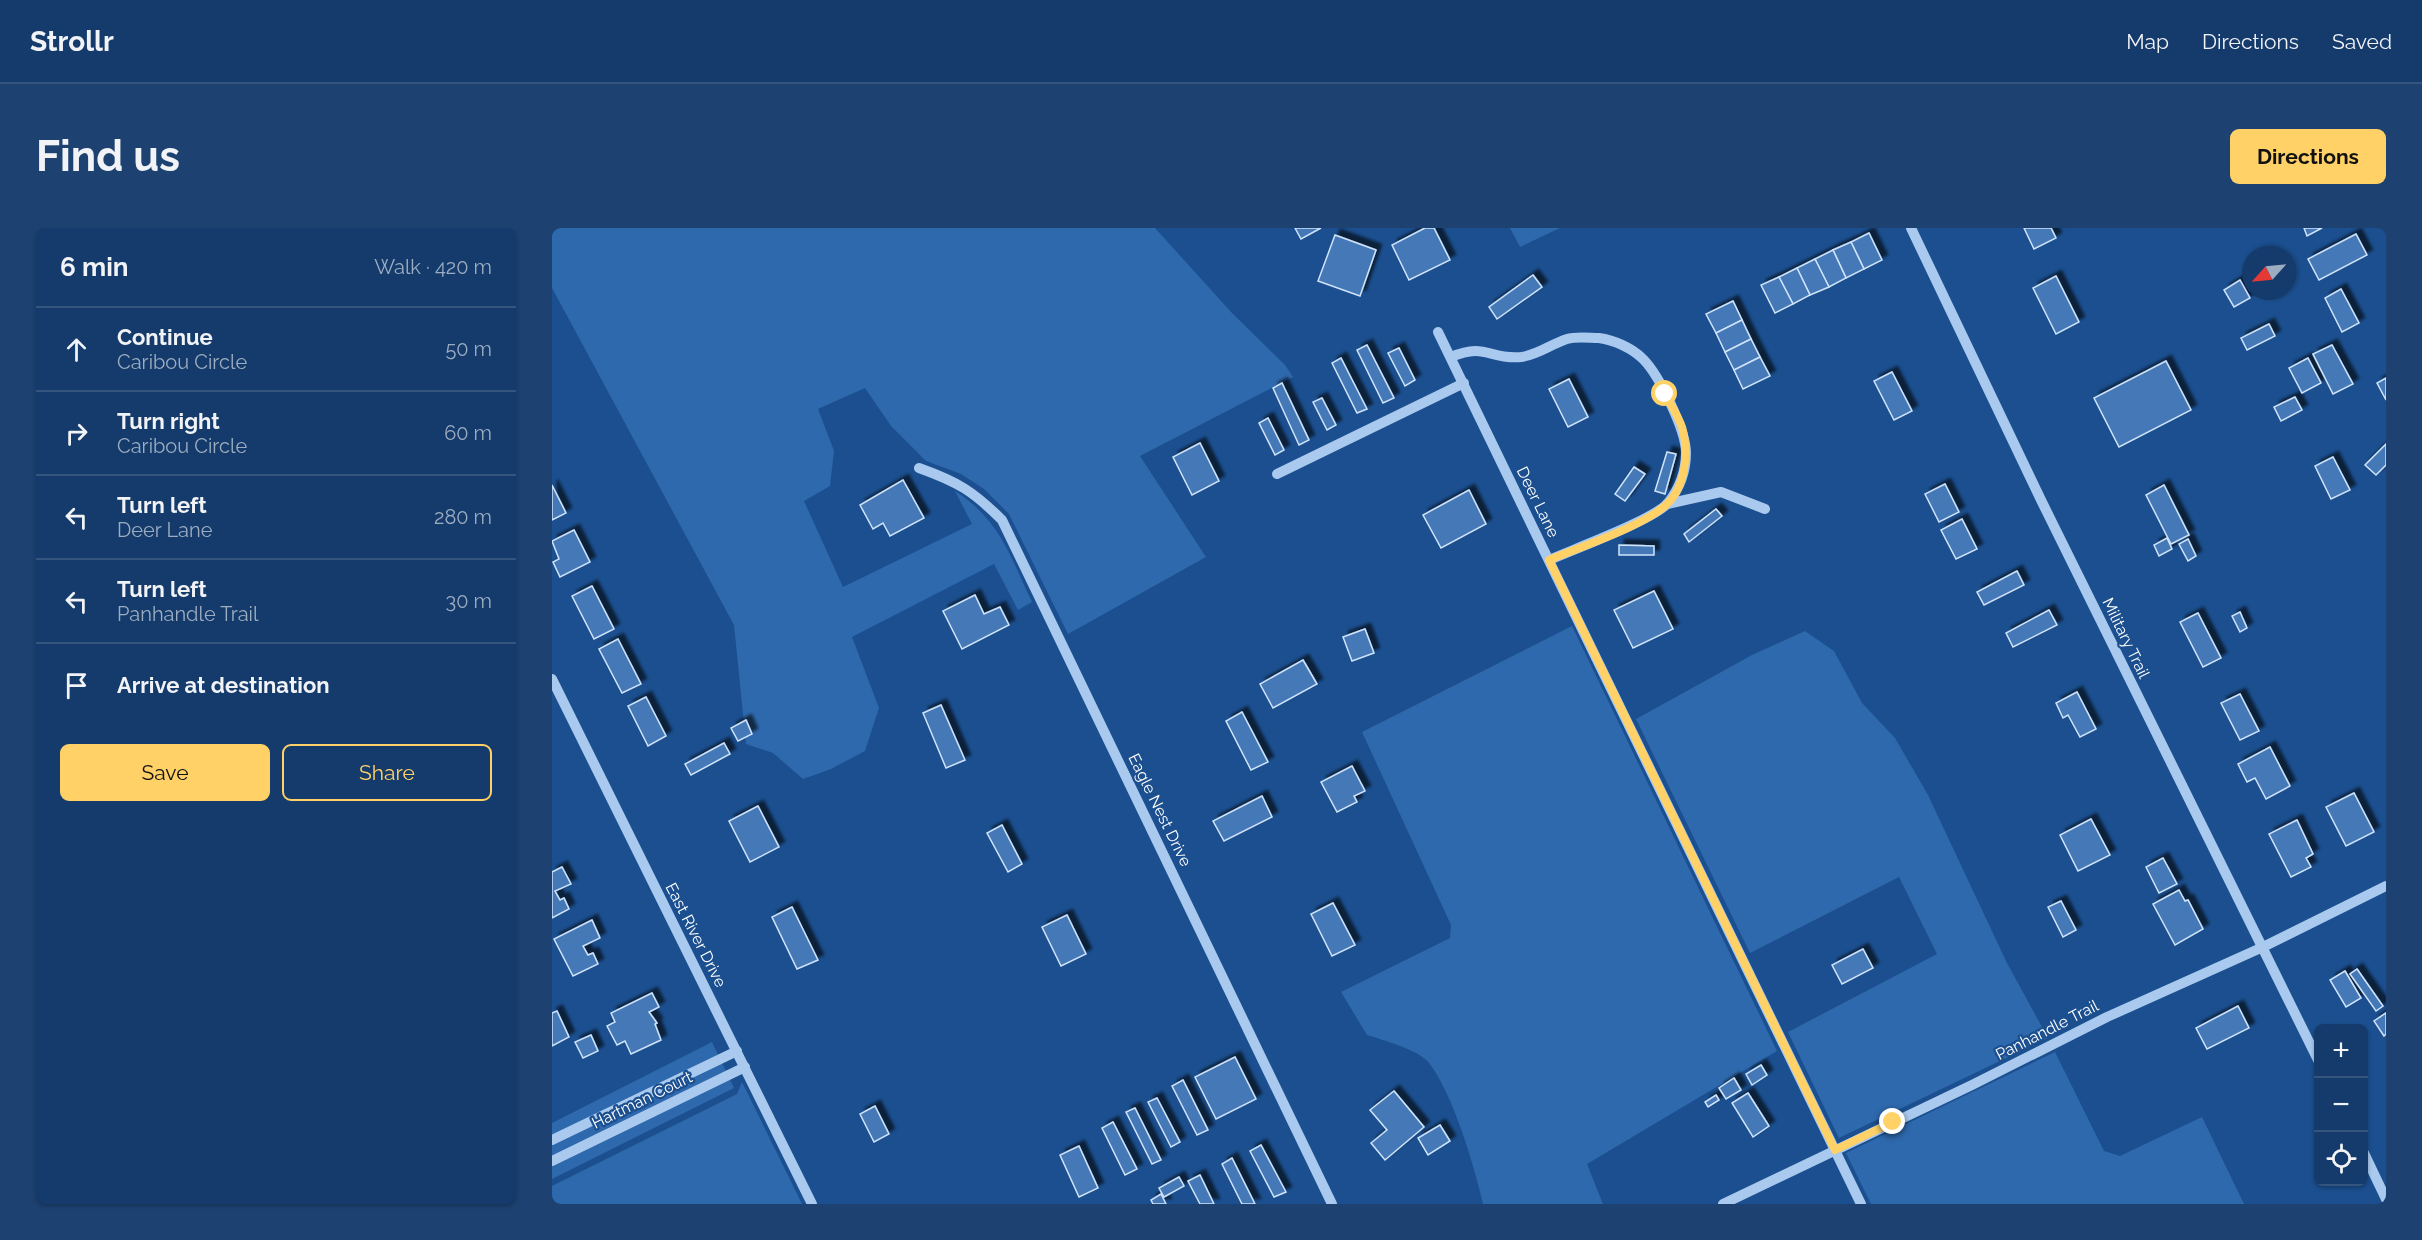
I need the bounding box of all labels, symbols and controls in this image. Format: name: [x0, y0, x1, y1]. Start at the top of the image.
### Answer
text: Strollr: [30, 25, 114, 58]
text: Map: [2126, 29, 2169, 54]
text: Directions: [2202, 29, 2299, 54]
text: Saved: [2332, 29, 2392, 54]
button: Directions: [2230, 129, 2386, 184]
text: Find us: [36, 132, 180, 181]
north arrow: [2242, 246, 2296, 300]
text: 6 min: [60, 252, 129, 282]
text: Walk · 420 m: [374, 255, 492, 279]
text: Continue: [117, 324, 213, 350]
icon: ahead: [60, 333, 93, 366]
text: 50 m: [445, 337, 492, 361]
text: Caribou Circle: [117, 350, 247, 374]
route start: [1651, 380, 1677, 406]
text: Turn right: [117, 408, 220, 434]
icon: right: [60, 417, 93, 450]
text: 60 m: [444, 421, 492, 445]
text: Caribou Circle: [117, 434, 247, 458]
street label: Deer Lane: [1513, 464, 1563, 540]
text: Turn left: [117, 492, 207, 518]
icon: left: [60, 501, 93, 534]
text: 280 m: [434, 505, 492, 529]
text: Deer Lane: [117, 518, 212, 542]
text: Turn left: [117, 576, 207, 602]
icon: left: [60, 585, 93, 618]
text: 30 m: [446, 589, 492, 613]
street label: Military Trail: [2098, 595, 2154, 682]
text: Panhandle Trail: [117, 602, 258, 626]
icon: arrive: [60, 669, 93, 702]
text: Arrive at destination: [117, 672, 330, 698]
button: Save: [60, 744, 270, 801]
button: Share: [282, 744, 492, 801]
street label: Eagle Nest Drive: [1124, 751, 1196, 869]
street label: East River Drive: [662, 880, 730, 990]
street label: Panhandle Trail: [1992, 996, 2102, 1064]
map controls: [2314, 1024, 2368, 1186]
button: +: [2314, 1024, 2368, 1078]
street label: Hartman Court: [589, 1067, 696, 1132]
button: −: [2314, 1078, 2368, 1132]
route end: [1879, 1108, 1905, 1134]
button: locate: [2314, 1132, 2368, 1186]

